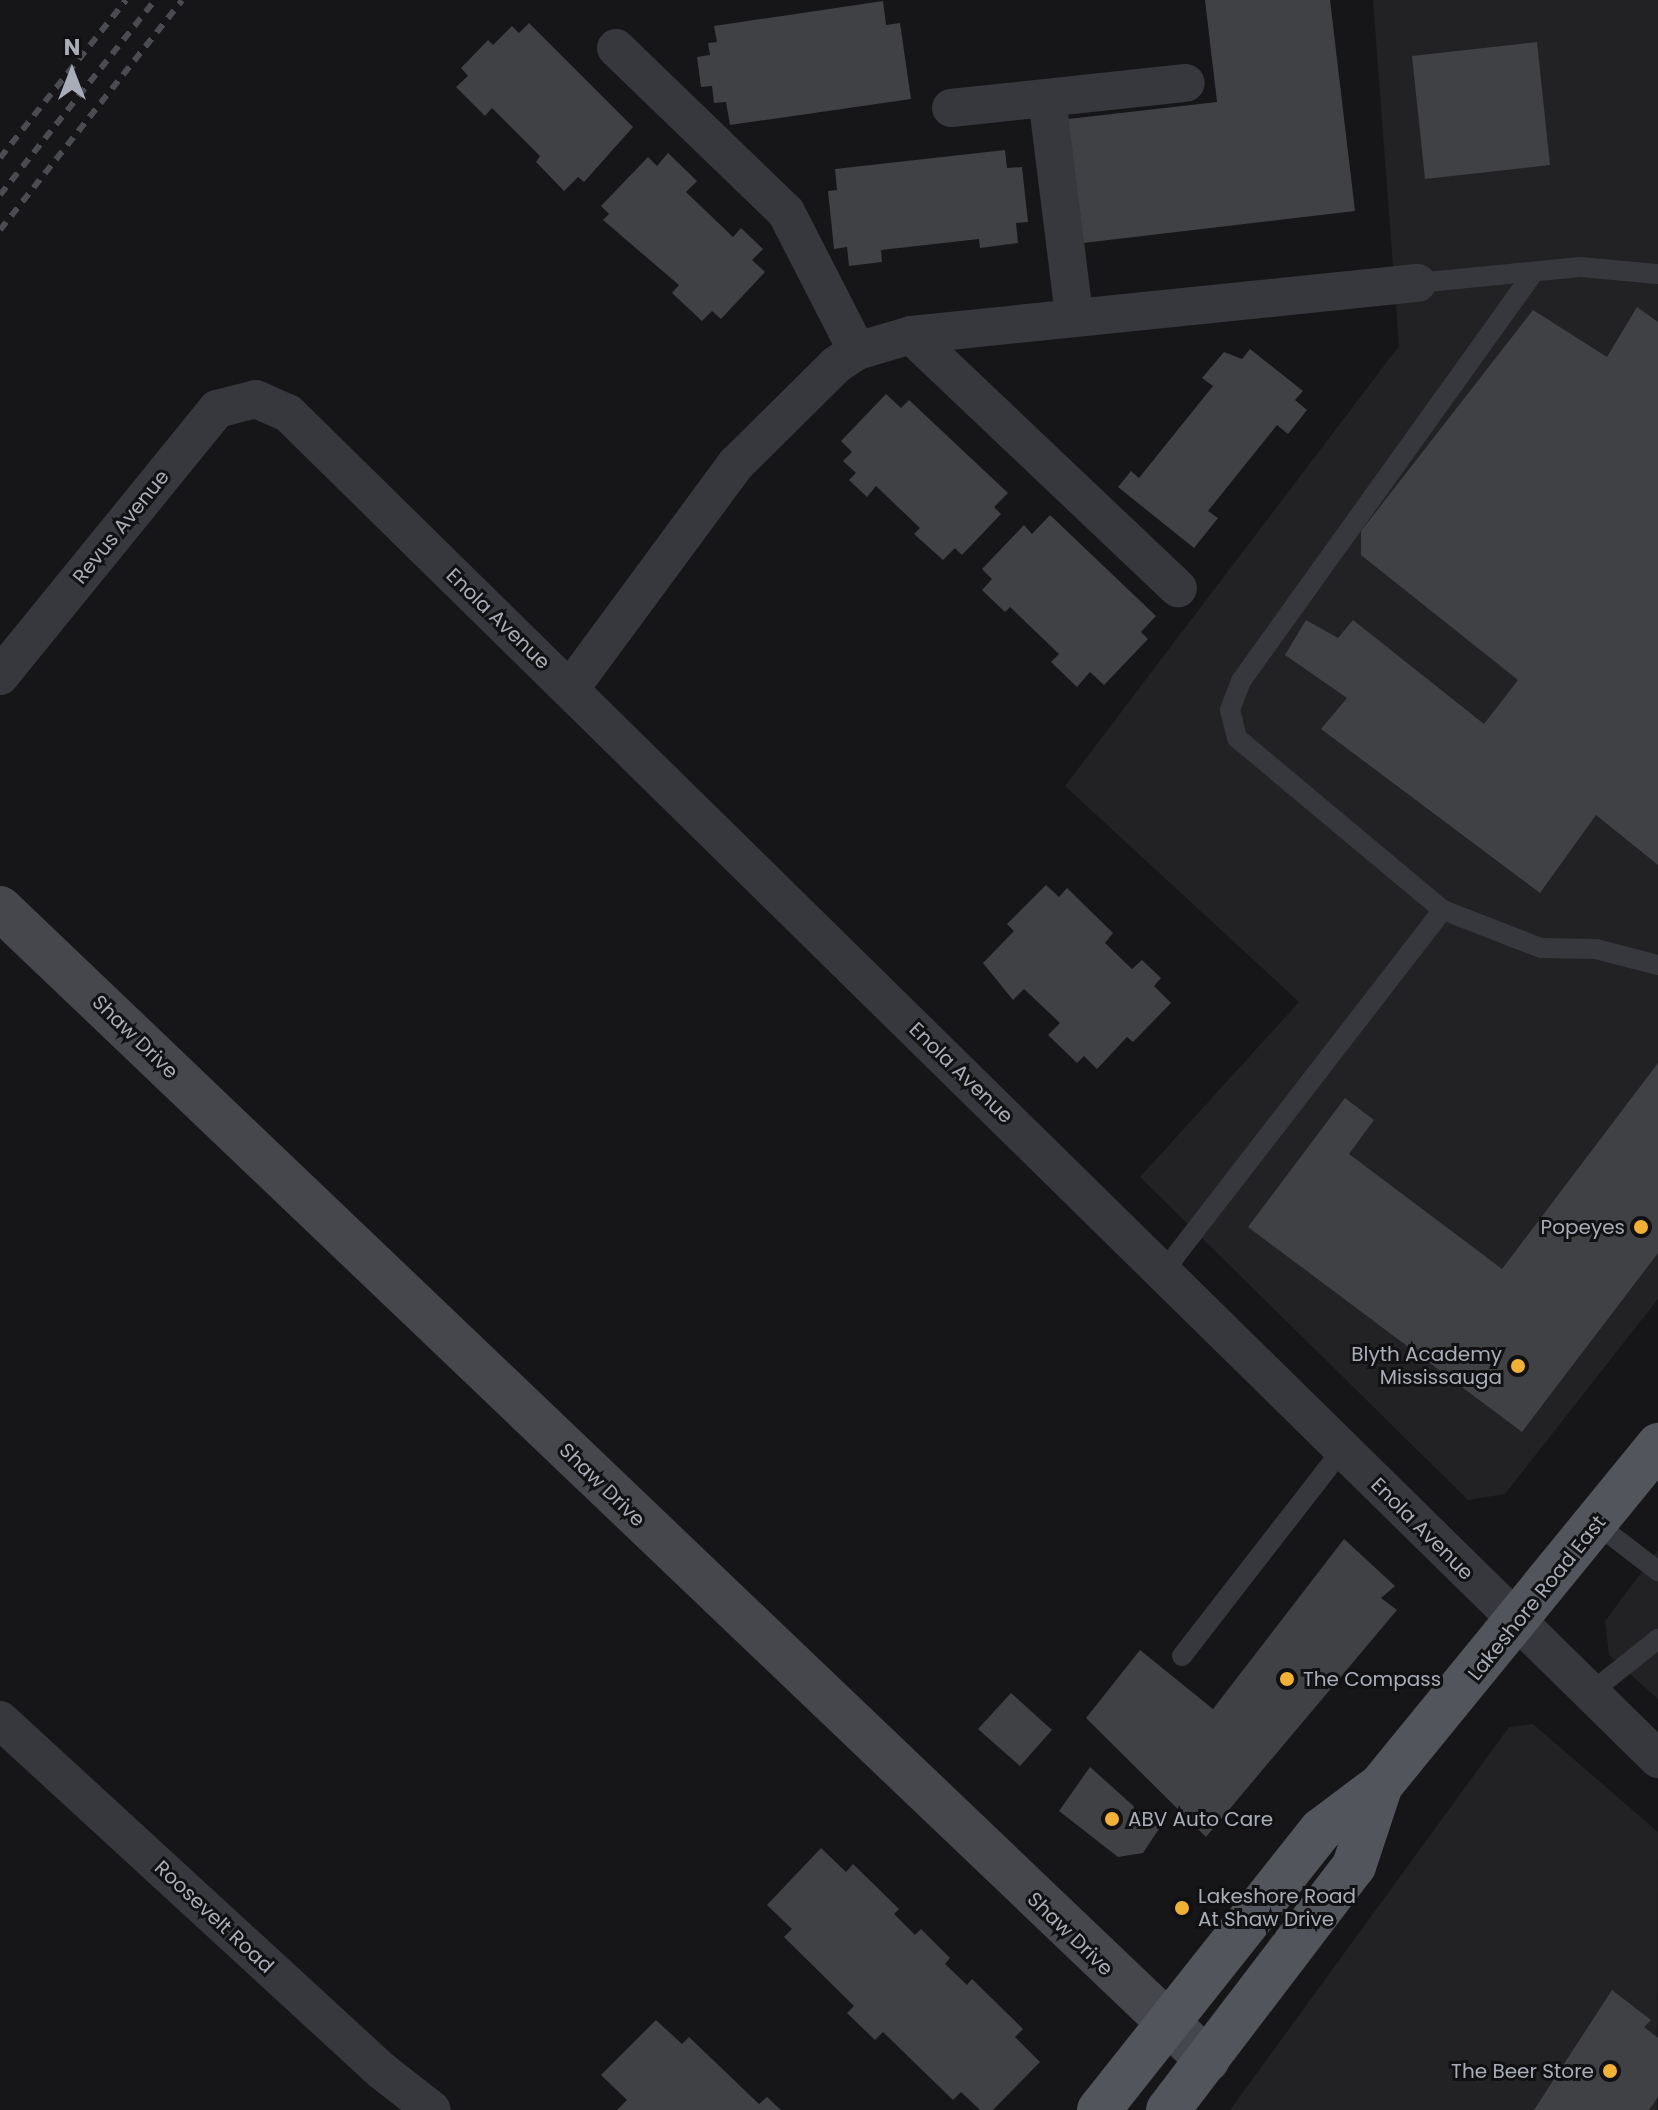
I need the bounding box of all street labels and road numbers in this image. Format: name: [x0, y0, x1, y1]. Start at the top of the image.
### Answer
street label: Revus Avenue: [68, 465, 174, 589]
street label: Enola Avenue: [441, 564, 555, 674]
street label: Shaw Drive: [87, 990, 183, 1084]
street label: Enola Avenue: [904, 1018, 1018, 1128]
street label: Shaw Drive: [554, 1438, 650, 1532]
street label: Enola Avenue: [1366, 1473, 1478, 1585]
street label: Lakeshore Road East: [1463, 1511, 1611, 1685]
street label: Roosevelt Road: [150, 1856, 278, 1978]
street label: Shaw Drive: [1022, 1887, 1118, 1981]

